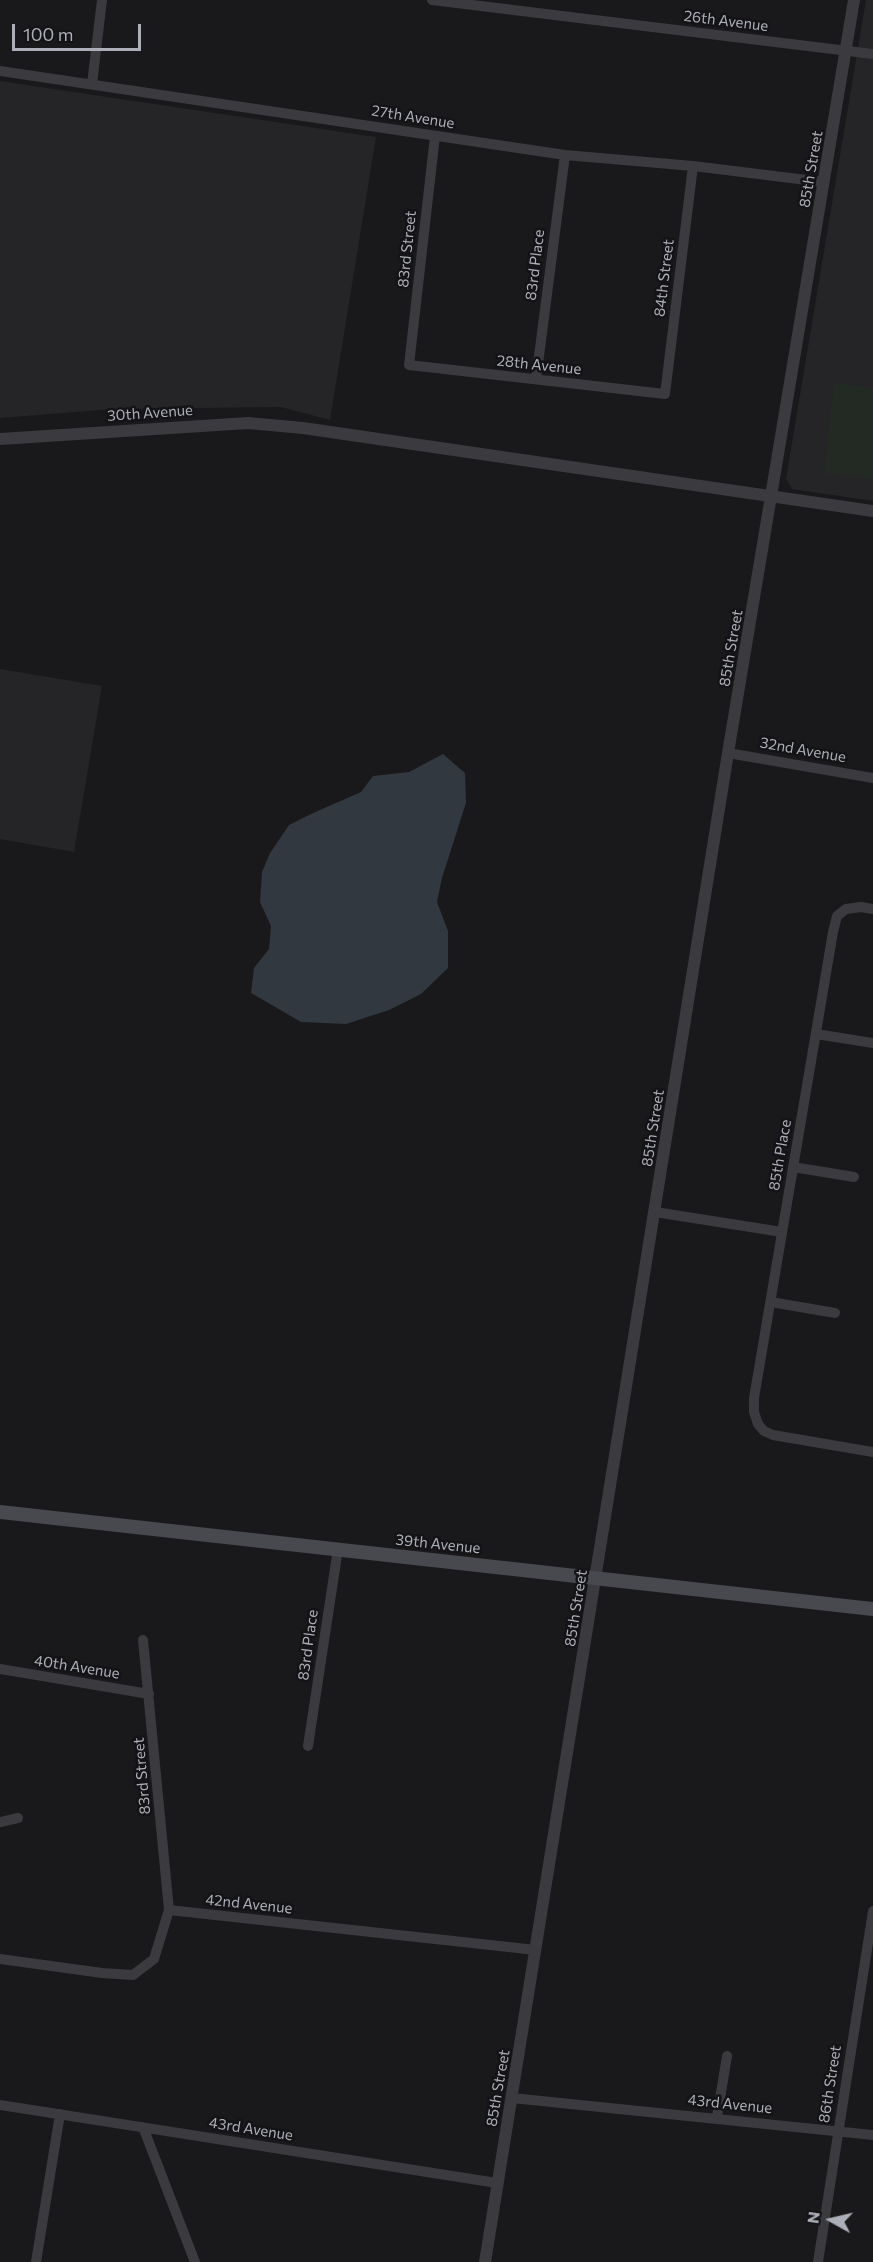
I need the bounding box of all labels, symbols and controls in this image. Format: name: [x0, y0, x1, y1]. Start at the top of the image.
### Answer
street label: 26th Avenue: [683, 7, 769, 35]
scale bar: [15, 12, 144, 50]
text: 100 m: [23, 23, 73, 45]
street label: 27th Avenue: [370, 102, 456, 132]
street label: 85th Street: [795, 129, 827, 209]
street label: 83rd Street: [394, 210, 420, 288]
street label: 83rd Place: [522, 229, 548, 301]
street label: 84th Street: [650, 238, 678, 318]
street label: 28th Avenue: [496, 352, 582, 378]
street label: 30th Avenue: [106, 401, 194, 425]
street label: 85th Street: [715, 608, 747, 688]
street label: 32nd Avenue: [759, 734, 847, 766]
street label: 85th Street: [638, 1088, 668, 1168]
street label: 85th Place: [765, 1118, 795, 1192]
street label: 39th Avenue: [395, 1531, 481, 1557]
street label: 85th Street: [561, 1568, 591, 1648]
street label: 83rd Place: [294, 1608, 322, 1682]
street label: 40th Avenue: [33, 1651, 121, 1683]
street label: 83rd Street: [130, 1737, 154, 1815]
street label: 42nd Avenue: [205, 1890, 293, 1918]
street label: 86th Street: [815, 2044, 845, 2124]
street label: 85th Street: [482, 2048, 514, 2128]
street label: 43rd Avenue: [687, 2091, 773, 2117]
street label: 43rd Avenue: [208, 2113, 294, 2145]
north arrow: [801, 2190, 861, 2250]
text: N: [802, 2210, 823, 2225]

